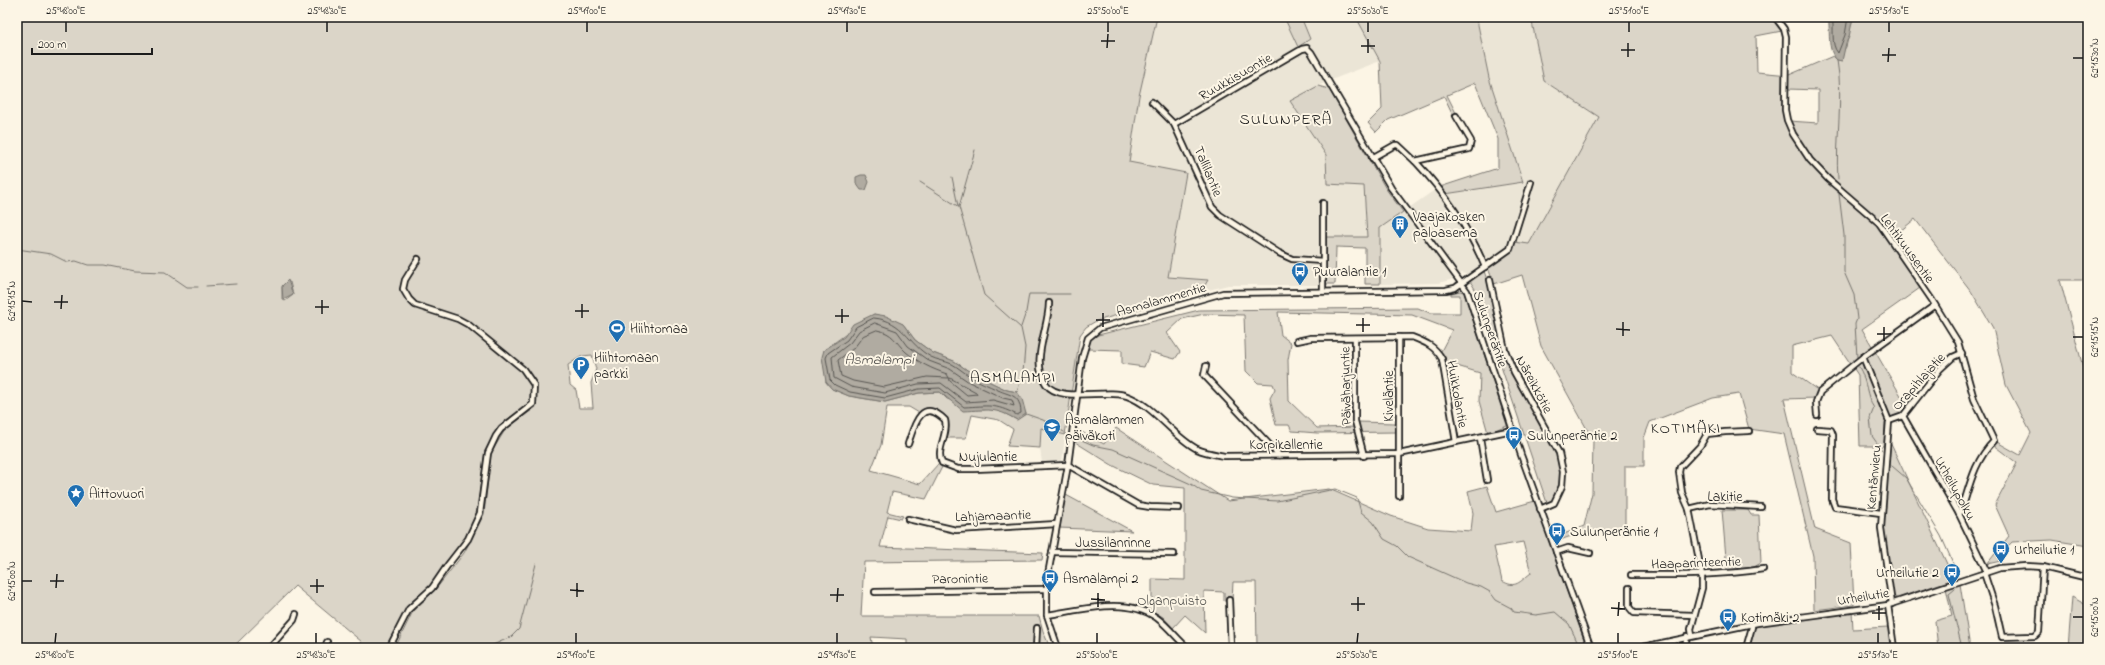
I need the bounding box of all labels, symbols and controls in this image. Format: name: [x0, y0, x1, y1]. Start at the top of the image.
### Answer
text: 25°48'00"E: [46, 4, 86, 19]
text: 25°48'30"E: [307, 4, 347, 19]
text: 25°49'00"E: [568, 4, 606, 19]
text: 25°49'30"E: [828, 4, 866, 19]
text: 25°50'00"E: [1087, 4, 1129, 19]
text: 25°50'30"E: [1347, 4, 1389, 19]
text: 25°51'00"E: [1609, 4, 1649, 19]
text: 25°51'30"E: [1869, 4, 1909, 19]
scale bar: [32, 30, 152, 56]
text: 200 m: [38, 36, 67, 54]
text: 62°15'30"N: [2088, 38, 2103, 78]
street label: Ruukkisuontie: [1195, 48, 1277, 107]
district label: SULUNPERÄ: [1240, 108, 1332, 132]
street label: Tallilantie: [1188, 143, 1228, 201]
place label: Vaajakosken paloasema: [1412, 207, 1485, 244]
street label: Lehtikuusentie: [1874, 210, 1940, 288]
building icon: Vaajakosken paloasema: [1390, 214, 1410, 239]
bus stop icon: Puuralantie 1: [1290, 261, 1310, 286]
place label: Puuralantie 1: [1313, 262, 1387, 283]
street label: Asmalammentie: [1114, 277, 1209, 323]
text: 62°15'15"N: [5, 281, 20, 321]
street label: Sulunperäntie: [1467, 288, 1513, 371]
text: 62°15'15"N: [2088, 317, 2103, 357]
sports icon: Hiihtomaa: [607, 318, 627, 343]
place label: Hiihtomaa: [630, 319, 688, 340]
street label: Päiväharjuntie: [1335, 346, 1358, 426]
place label: Hiihtomaan parkki: [594, 348, 659, 385]
street label: Orapihlajatie: [1887, 348, 1951, 416]
water label: Asmalampi: [844, 349, 915, 371]
street label: Näreikkötie: [1510, 352, 1558, 418]
parking icon: Hiihtomaan parkki: [571, 355, 591, 380]
street label: Huikkolantie: [1440, 359, 1473, 430]
district label: ASMALAMPI: [970, 366, 1056, 390]
street label: Kiveläntie: [1379, 370, 1400, 422]
place label: Asmalammen päiväkoti: [1065, 410, 1144, 447]
school or university icon: Asmalammen päiväkoti: [1042, 417, 1062, 442]
district label: KOTIMÄKI: [1651, 417, 1721, 441]
bus stop icon: Sulunperäntie 2: [1504, 425, 1524, 450]
place label: Sulunperäntie 2: [1527, 426, 1617, 447]
street label: Korpikallentie: [1249, 435, 1324, 456]
street label: Kentänvieru: [1861, 444, 1888, 511]
street label: Nujulantie: [959, 447, 1018, 468]
street label: Urheilupolku: [1929, 453, 1981, 524]
place icon: Aittovuori: [66, 483, 86, 508]
place label: Aittovuori: [89, 484, 144, 505]
street label: Lakitie: [1708, 487, 1743, 508]
street label: Lahjamaantie: [955, 505, 1032, 528]
bus stop icon: Sulunperäntie 1: [1547, 521, 1567, 546]
place label: Sulunperäntie 1: [1570, 522, 1658, 543]
street label: Jussilanrinne: [1075, 533, 1151, 554]
bus stop icon: Urheilutie 1: [1991, 539, 2011, 564]
place label: Urheilutie 1: [2014, 540, 2075, 561]
street label: Haaparinteentie: [1651, 551, 1742, 576]
text: 62°15'00"N: [5, 561, 20, 601]
bus stop icon: Urheilutie 2: [1942, 562, 1962, 587]
place label: Urheilutie 2: [1876, 563, 1939, 584]
street label: Paronintie: [932, 568, 989, 590]
bus stop icon: Asmalampi 2: [1040, 568, 1060, 593]
place label: Asmalampi 2: [1063, 569, 1139, 590]
street label: Urheilutie: [1836, 583, 1891, 612]
park label: Olganpuisto: [1137, 591, 1207, 613]
text: 62°15'00"N: [2088, 597, 2103, 637]
bus stop icon: Kotimäki 2: [1718, 607, 1738, 632]
place label: Kotimäki 2: [1741, 608, 1799, 629]
text: 25°48'00"E: [35, 648, 75, 663]
text: 25°48'30"E: [296, 648, 336, 663]
text: 25°49'00"E: [557, 648, 595, 663]
text: 25°49'30"E: [818, 648, 856, 663]
text: 25°50'00"E: [1076, 648, 1118, 663]
text: 25°50'30"E: [1336, 648, 1378, 663]
text: 25°51'00"E: [1598, 648, 1638, 663]
text: 25°51'30"E: [1858, 648, 1898, 663]

